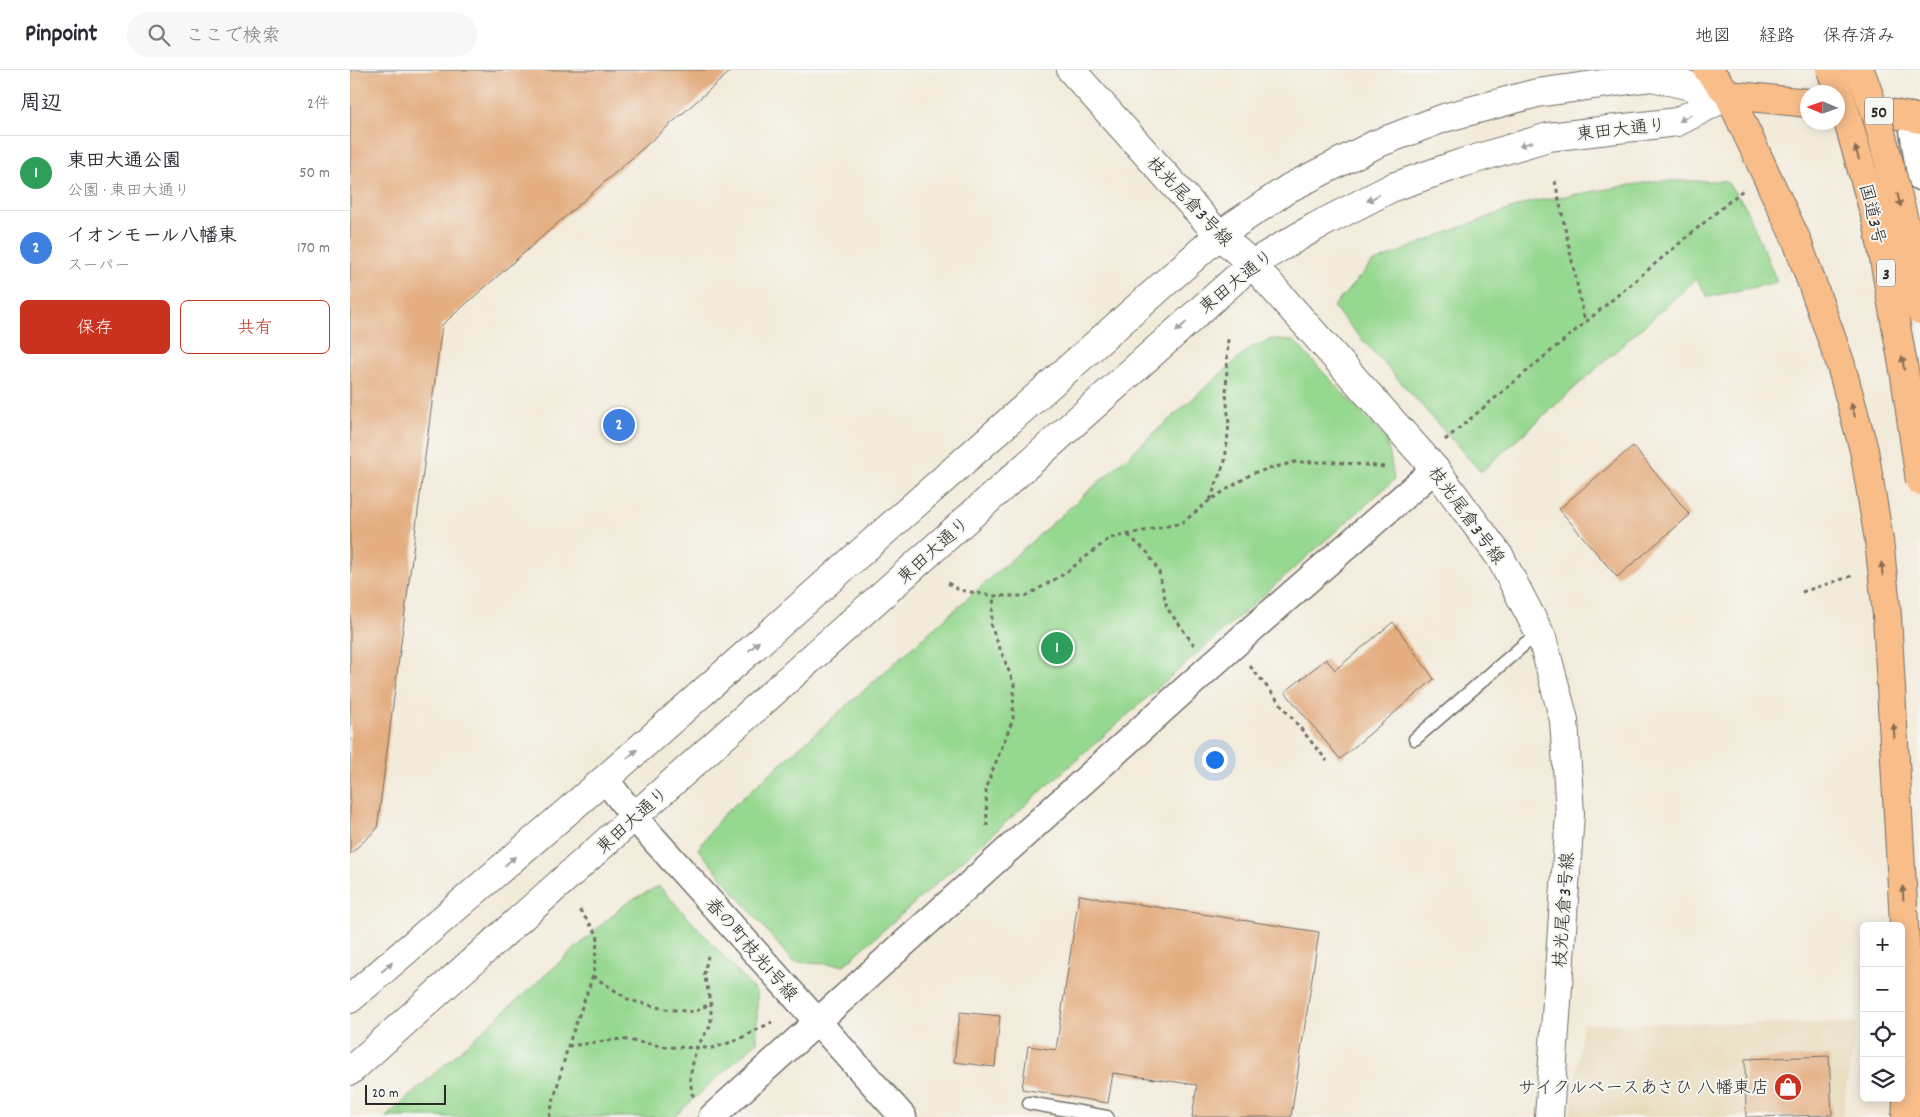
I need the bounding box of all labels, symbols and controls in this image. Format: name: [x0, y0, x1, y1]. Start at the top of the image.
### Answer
search box: [127, 12, 477, 57]
text: Pinpoint: [25, 18, 97, 52]
icon: search: [145, 21, 173, 49]
text: ここで検索: [185, 24, 280, 51]
text: 地図: [1695, 25, 1731, 50]
text: 経路: [1759, 25, 1795, 50]
text: 保存済み: [1823, 25, 1895, 50]
north arrow: [1800, 85, 1845, 130]
text: 周辺: [20, 90, 62, 120]
text: 2件: [307, 93, 330, 116]
road number: 50: [1865, 97, 1893, 124]
street label: 東田大通り: [1575, 114, 1667, 149]
one-way arrow: [1678, 114, 1693, 122]
one-way arrow: [1518, 140, 1533, 148]
one-way arrow: [1853, 146, 1861, 161]
text: 東田大通公園: [67, 149, 181, 176]
street label: 枝光尾倉3号線: [1139, 152, 1237, 254]
text: 1: [34, 162, 38, 185]
text: 50 m: [299, 162, 330, 185]
text: 公園 · 東田大通り: [67, 180, 190, 203]
street label: 国道3号: [1851, 182, 1890, 248]
one-way arrow: [1895, 193, 1903, 208]
one-way arrow: [1366, 194, 1380, 202]
text: イオンモール八幡東: [67, 224, 237, 251]
text: 2: [33, 237, 40, 260]
text: 170 m: [297, 237, 330, 260]
street label: 東田大通り: [1195, 245, 1280, 321]
text: スーパー: [67, 255, 130, 278]
road number: 3: [1877, 260, 1895, 287]
button: 保存: [20, 300, 170, 354]
button: 共有: [180, 300, 330, 354]
one-way arrow: [1176, 321, 1188, 333]
one-way arrow: [1898, 355, 1906, 371]
one-way arrow: [1849, 402, 1857, 417]
pin: 2: [603, 406, 635, 444]
street label: 枝光尾倉3号線: [1421, 462, 1509, 571]
street label: 東田大通り: [893, 512, 976, 591]
one-way arrow: [1878, 561, 1886, 577]
pin: 1: [1041, 629, 1073, 667]
one-way arrow: [747, 641, 760, 652]
one-way arrow: [1890, 723, 1898, 739]
your location: [1202, 747, 1228, 773]
one-way arrow: [626, 749, 639, 760]
street label: 東田大通り: [592, 782, 675, 861]
street label: 枝光尾倉3号線: [1549, 851, 1582, 969]
one-way arrow: [503, 855, 515, 867]
one-way arrow: [1898, 885, 1906, 901]
street label: 春の町枝光1号線: [698, 893, 802, 1008]
map controls: [1860, 922, 1905, 1102]
button: +: [1860, 922, 1905, 967]
one-way arrow: [380, 962, 393, 973]
button: −: [1860, 967, 1905, 1012]
button: locate: [1860, 1012, 1905, 1057]
button: layers: [1860, 1057, 1905, 1102]
shop icon: サイクルベースあさひ 八幡東店: [1773, 1072, 1803, 1102]
place label: サイクルベースあさひ 八幡東店: [1518, 1077, 1769, 1102]
scale bar: [365, 1082, 446, 1105]
text: 20 m: [372, 1084, 399, 1104]

